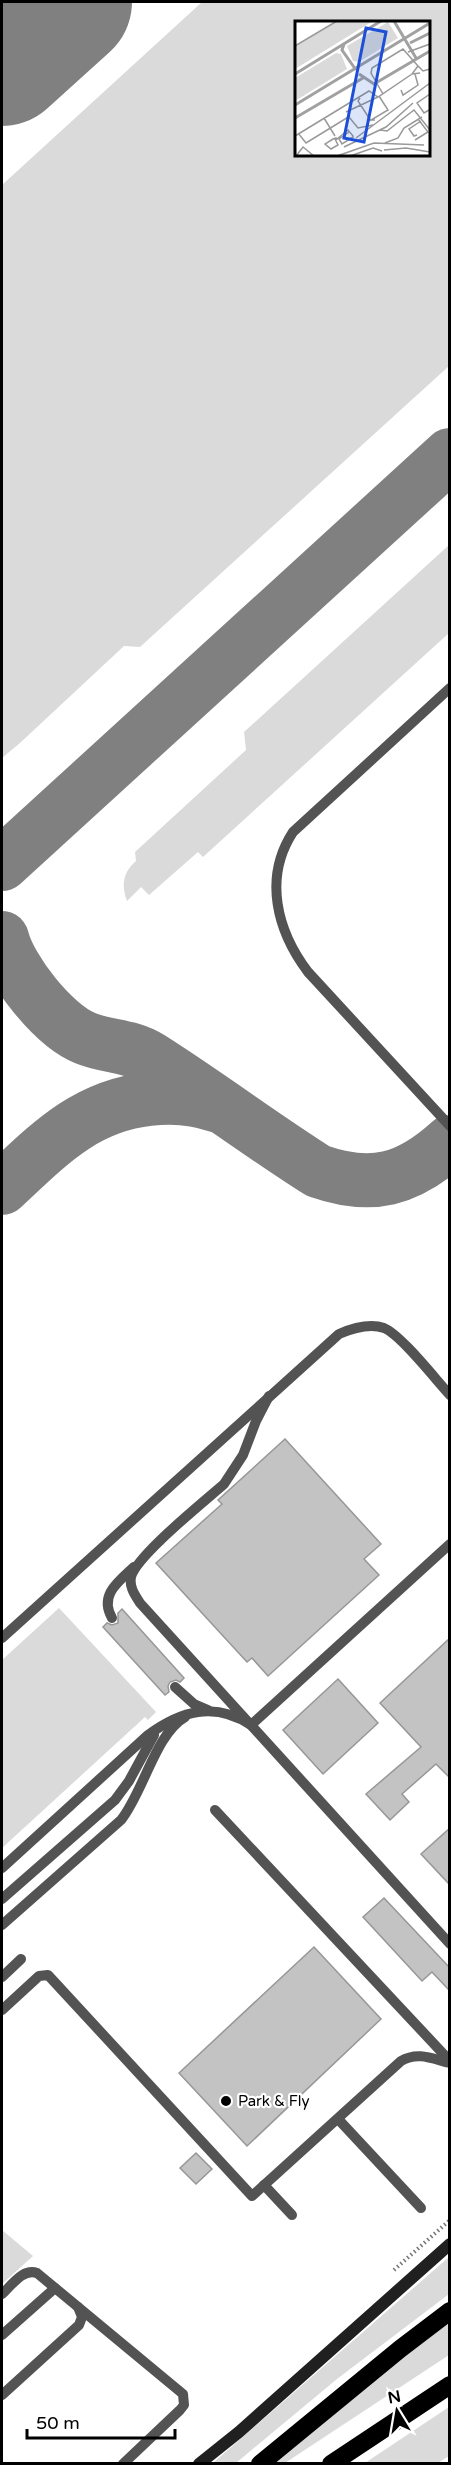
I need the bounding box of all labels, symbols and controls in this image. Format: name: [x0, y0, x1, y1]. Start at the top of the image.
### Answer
inset map: [295, 21, 430, 156]
place label: Park & Fly: [238, 2092, 310, 2110]
marker: Park & Fly: [219, 2094, 233, 2108]
north arrow: [367, 2381, 427, 2441]
text: N: [386, 2386, 403, 2408]
scale bar: [27, 2402, 176, 2440]
text: 50 m: [36, 2412, 80, 2434]

